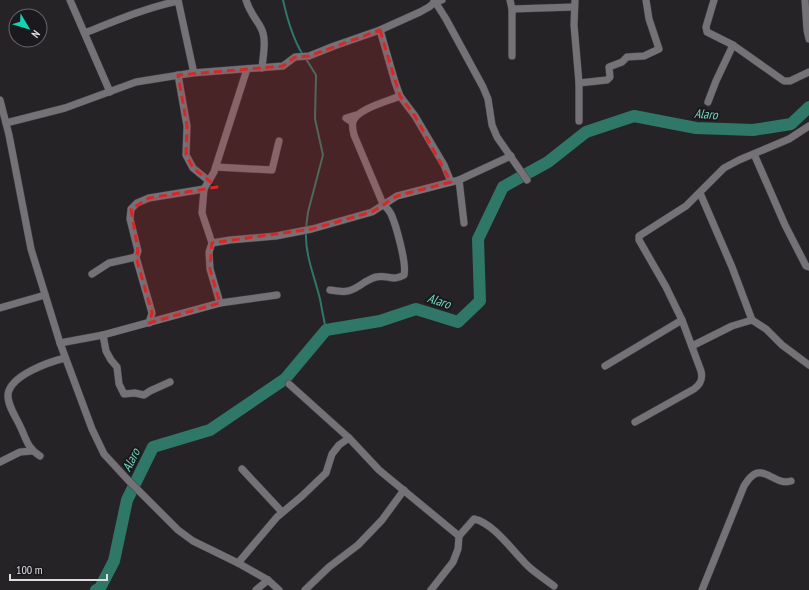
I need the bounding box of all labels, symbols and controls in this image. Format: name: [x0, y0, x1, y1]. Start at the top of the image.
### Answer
north arrow: [8, 8, 48, 48]
text: N: [29, 28, 43, 41]
water label: Alaro: [694, 105, 720, 123]
water label: Alaro: [425, 289, 454, 313]
water label: Alaro: [118, 444, 145, 474]
scale bar: [10, 556, 107, 582]
text: 100 m: [16, 562, 43, 577]

